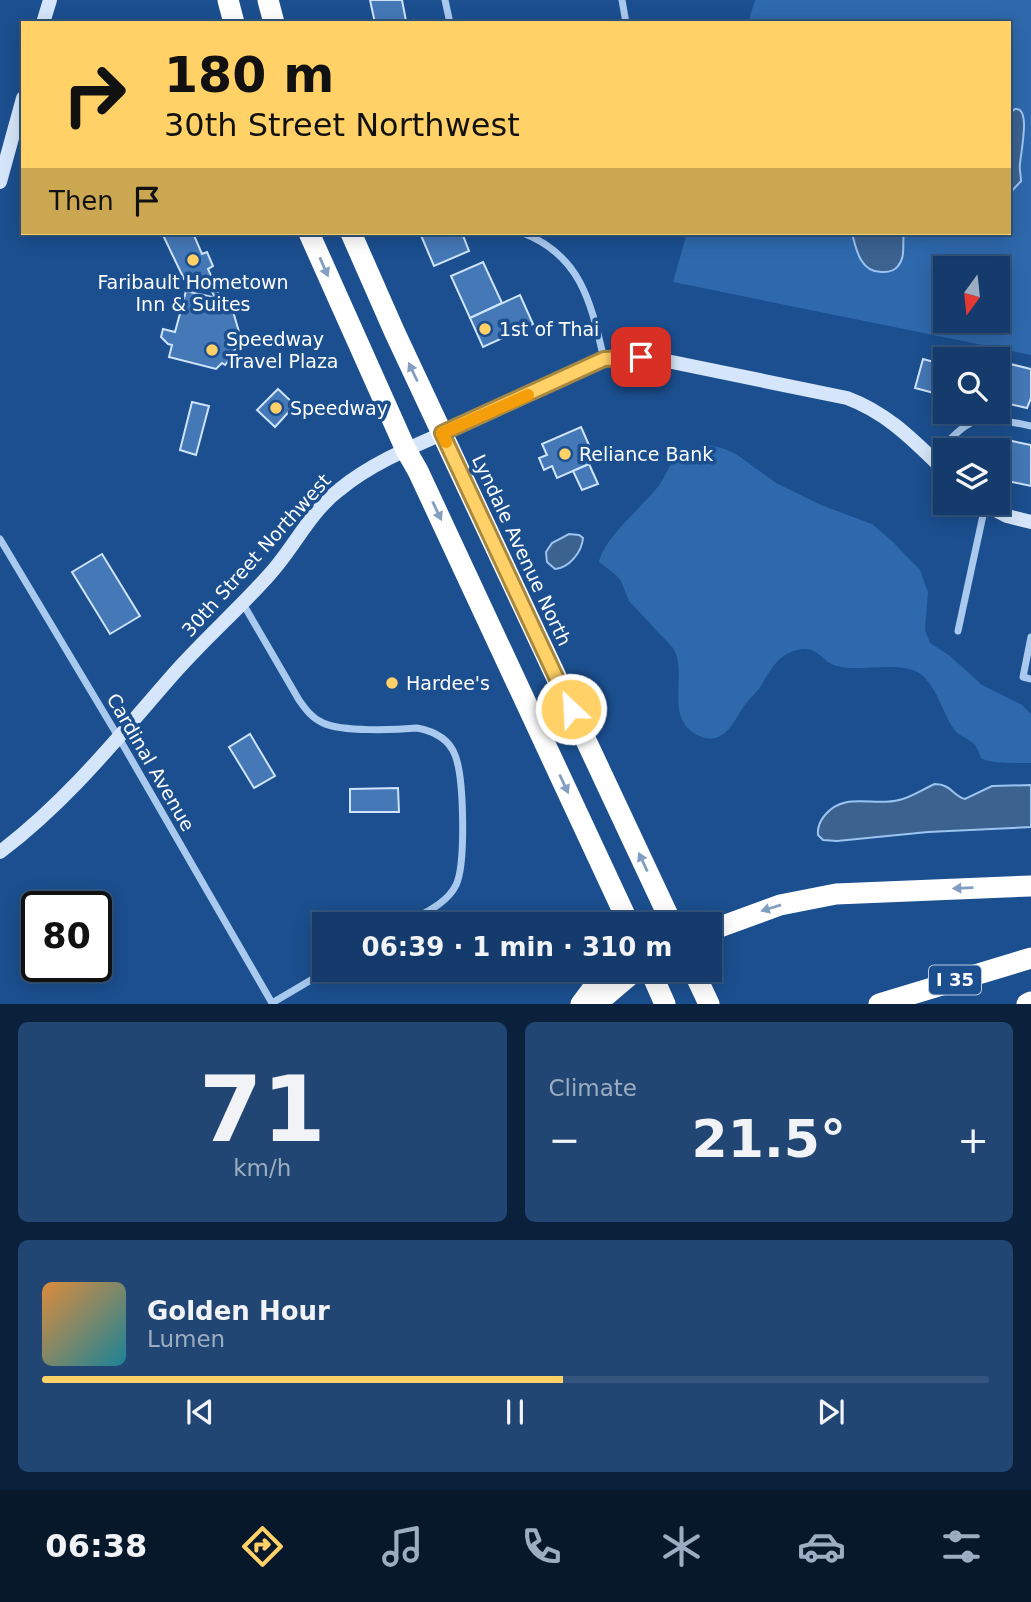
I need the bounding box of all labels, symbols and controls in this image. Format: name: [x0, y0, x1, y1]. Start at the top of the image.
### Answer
text: 180 m: [164, 47, 334, 104]
icon: right: [49, 49, 140, 140]
text: 30th Street Northwest: [164, 106, 520, 144]
icon: arrive: [128, 182, 166, 220]
text: Then: [49, 186, 114, 216]
marker: Faribault Hometown Inn & Suites: [185, 252, 201, 268]
north arrow: [933, 256, 1010, 332]
map controls: [933, 256, 1010, 515]
one-way arrow: [318, 257, 330, 277]
place label: Faribault Hometown Inn & Suites: [97, 271, 289, 315]
place label: 1st of Thai: [499, 318, 599, 340]
marker: 1st of Thai: [477, 321, 493, 337]
pin: [611, 327, 671, 387]
place label: Speedway Travel Plaza: [225, 328, 339, 372]
icon: arrive: [622, 338, 660, 376]
marker: Speedway Travel Plaza: [204, 342, 220, 358]
button: search: [933, 347, 1010, 424]
one-way arrow: [407, 361, 418, 382]
place label: Speedway: [290, 397, 388, 419]
marker: Speedway: [268, 400, 284, 416]
button: layers: [933, 438, 1010, 515]
place label: Reliance Bank: [579, 443, 713, 465]
marker: Reliance Bank: [557, 446, 573, 462]
street label: Lyndale Avenue North: [468, 451, 576, 649]
street label: 30th Street Northwest: [177, 469, 335, 641]
one-way arrow: [431, 501, 443, 521]
place label: Hardee's: [406, 672, 490, 694]
position arrow: [534, 672, 608, 746]
marker: Hardee's: [384, 675, 400, 691]
street label: Cardinal Avenue: [103, 689, 199, 835]
one-way arrow: [558, 774, 570, 794]
one-way arrow: [637, 852, 649, 872]
one-way arrow: [952, 882, 974, 894]
speed limit sign: 80: [21, 891, 112, 982]
one-way arrow: [760, 903, 781, 913]
text: 06:39 · 1 min · 310 m: [362, 932, 672, 962]
road number: I 35: [929, 965, 981, 995]
text: 71: [199, 1057, 326, 1162]
text: Climate: [549, 1075, 637, 1101]
text: 21.5°: [692, 1109, 846, 1169]
text: −: [549, 1118, 580, 1162]
text: +: [957, 1118, 989, 1162]
text: km/h: [233, 1155, 291, 1181]
text: Golden Hour: [147, 1296, 330, 1326]
text: Lumen: [147, 1326, 225, 1352]
icon: previous: [181, 1393, 219, 1431]
icon: pause: [496, 1393, 534, 1431]
icon: next: [812, 1393, 850, 1431]
icon: directions: [238, 1522, 287, 1571]
icon: music: [378, 1522, 427, 1571]
icon: phone: [517, 1522, 566, 1571]
icon: climate: [657, 1522, 706, 1571]
icon: car: [797, 1522, 846, 1571]
icon: filters: [937, 1522, 986, 1571]
text: 06:38: [45, 1527, 147, 1565]

